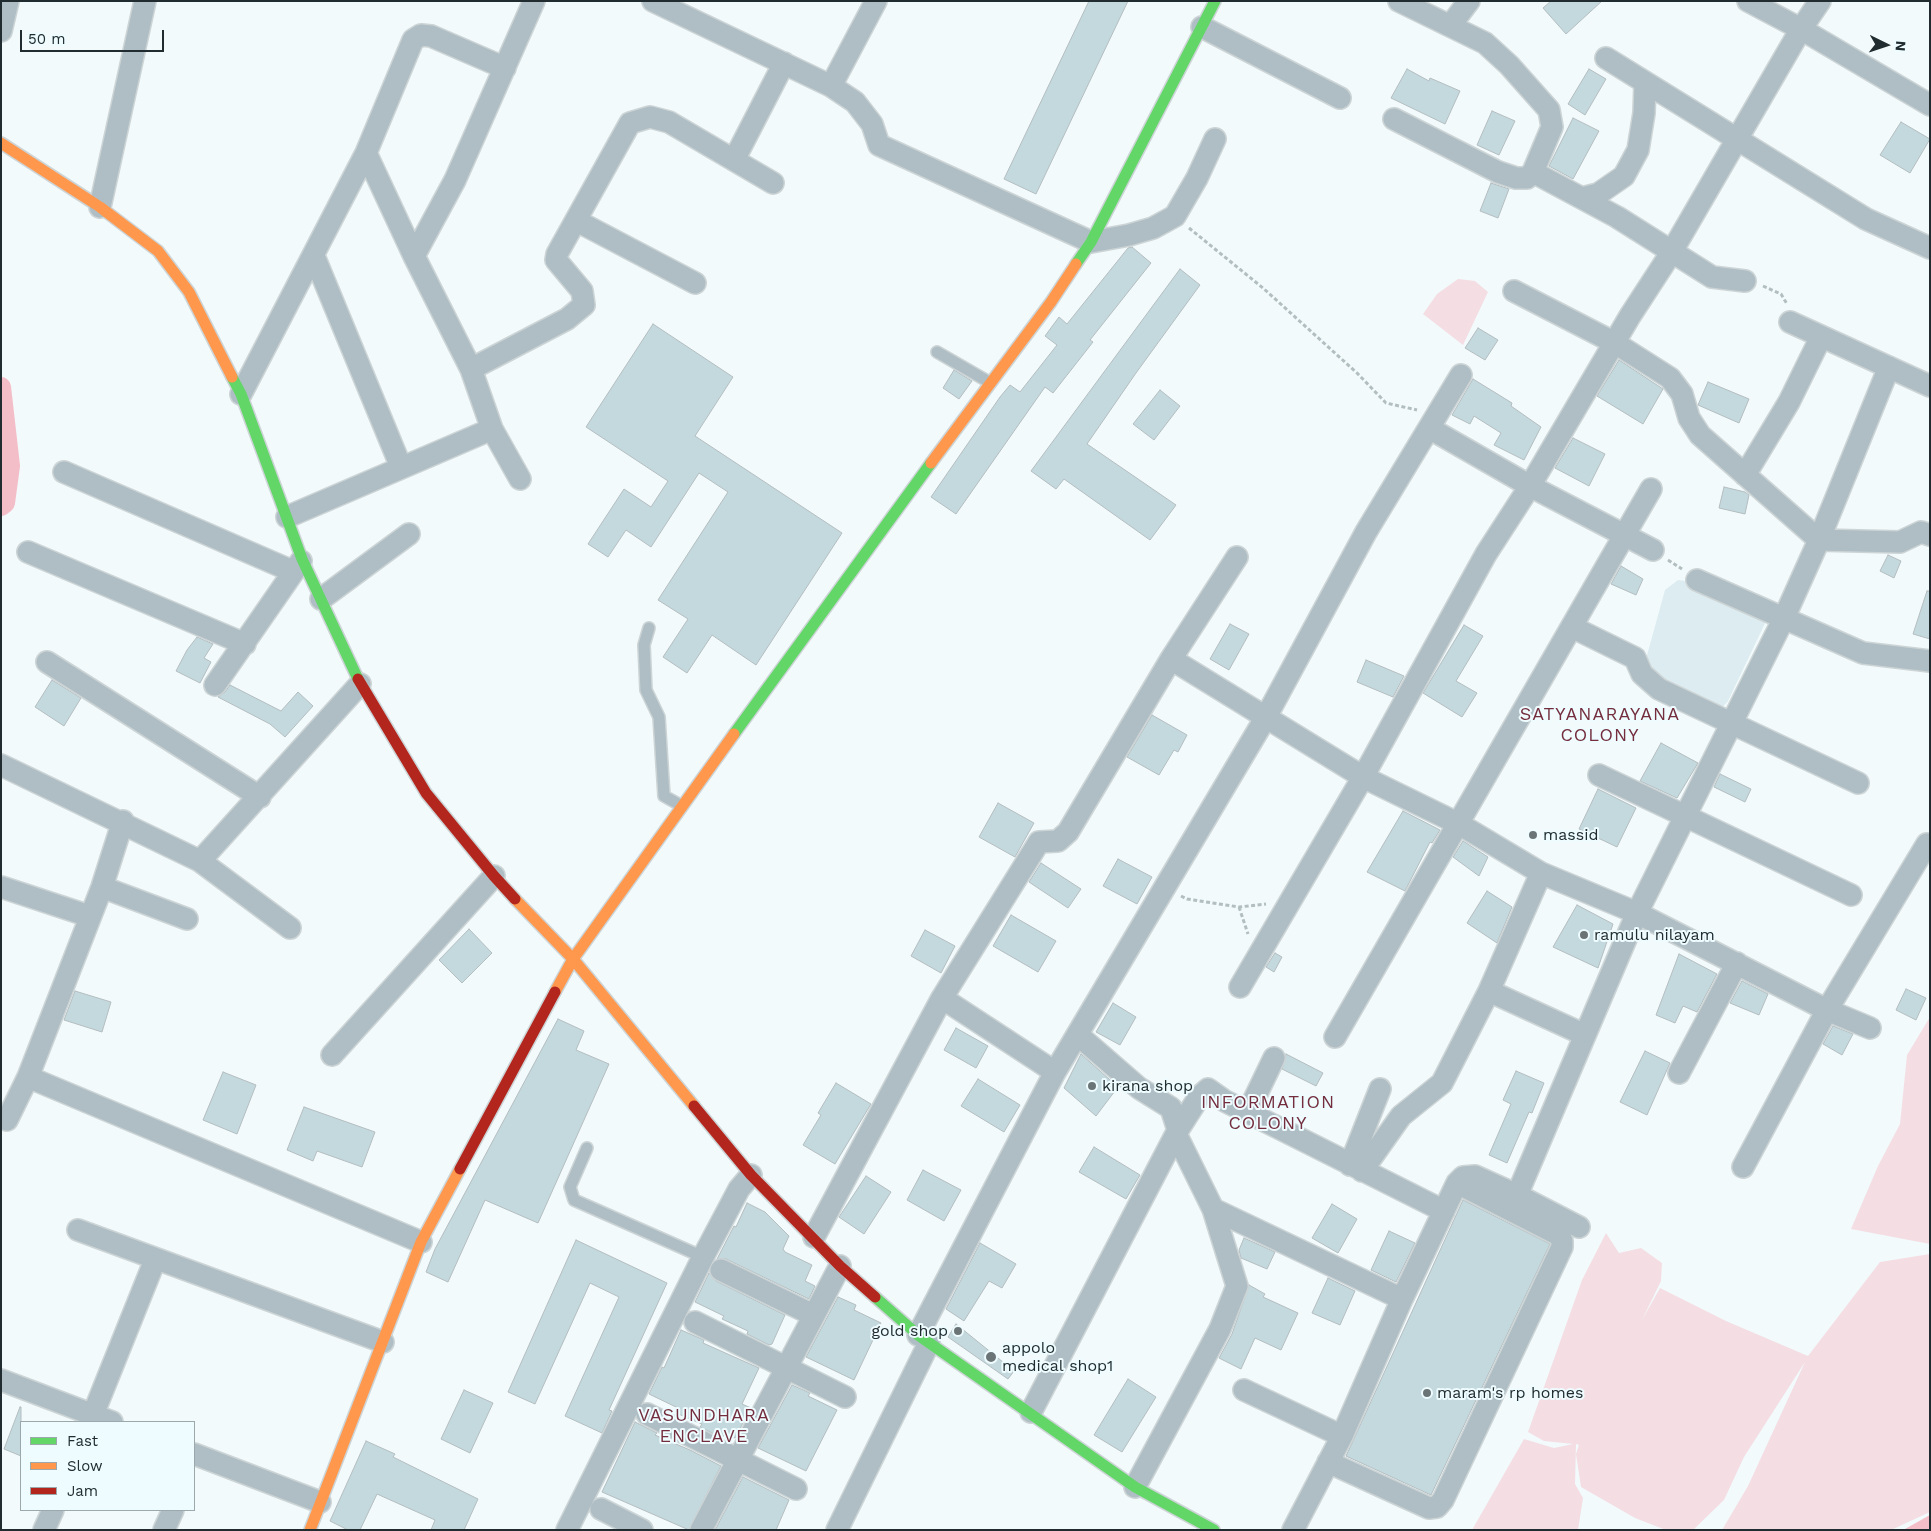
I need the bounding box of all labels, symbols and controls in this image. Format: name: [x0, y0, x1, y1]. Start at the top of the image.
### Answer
scale bar: [22, 20, 166, 52]
north arrow: [1861, 20, 1911, 70]
text: 50 m: [28, 30, 65, 48]
text: N: [1893, 40, 1909, 52]
district label: SATYANARAYANA COLONY: [1518, 704, 1682, 746]
place label: massid: [1543, 825, 1598, 845]
marker: massid: [1527, 829, 1539, 841]
place label: ramulu nilayam: [1594, 925, 1715, 945]
marker: ramulu nilayam: [1578, 929, 1590, 941]
place label: kirana shop: [1102, 1076, 1193, 1096]
marker: kirana shop: [1086, 1080, 1098, 1092]
district label: INFORMATION COLONY: [1200, 1092, 1336, 1134]
place label: gold shop: [872, 1321, 948, 1341]
marker: gold shop: [952, 1325, 964, 1337]
place label: appolo medical shop1: [1002, 1338, 1113, 1376]
marker: appolo medical shop1: [984, 1350, 998, 1364]
place label: maram's rp homes: [1437, 1383, 1583, 1403]
marker: maram's rp homes: [1421, 1387, 1433, 1399]
district label: VASUNDHARA ENCLAVE: [637, 1405, 771, 1448]
legend: [20, 1421, 195, 1511]
text: Fast: [67, 1432, 98, 1450]
text: Slow: [67, 1457, 103, 1475]
text: Jam: [67, 1482, 98, 1500]

